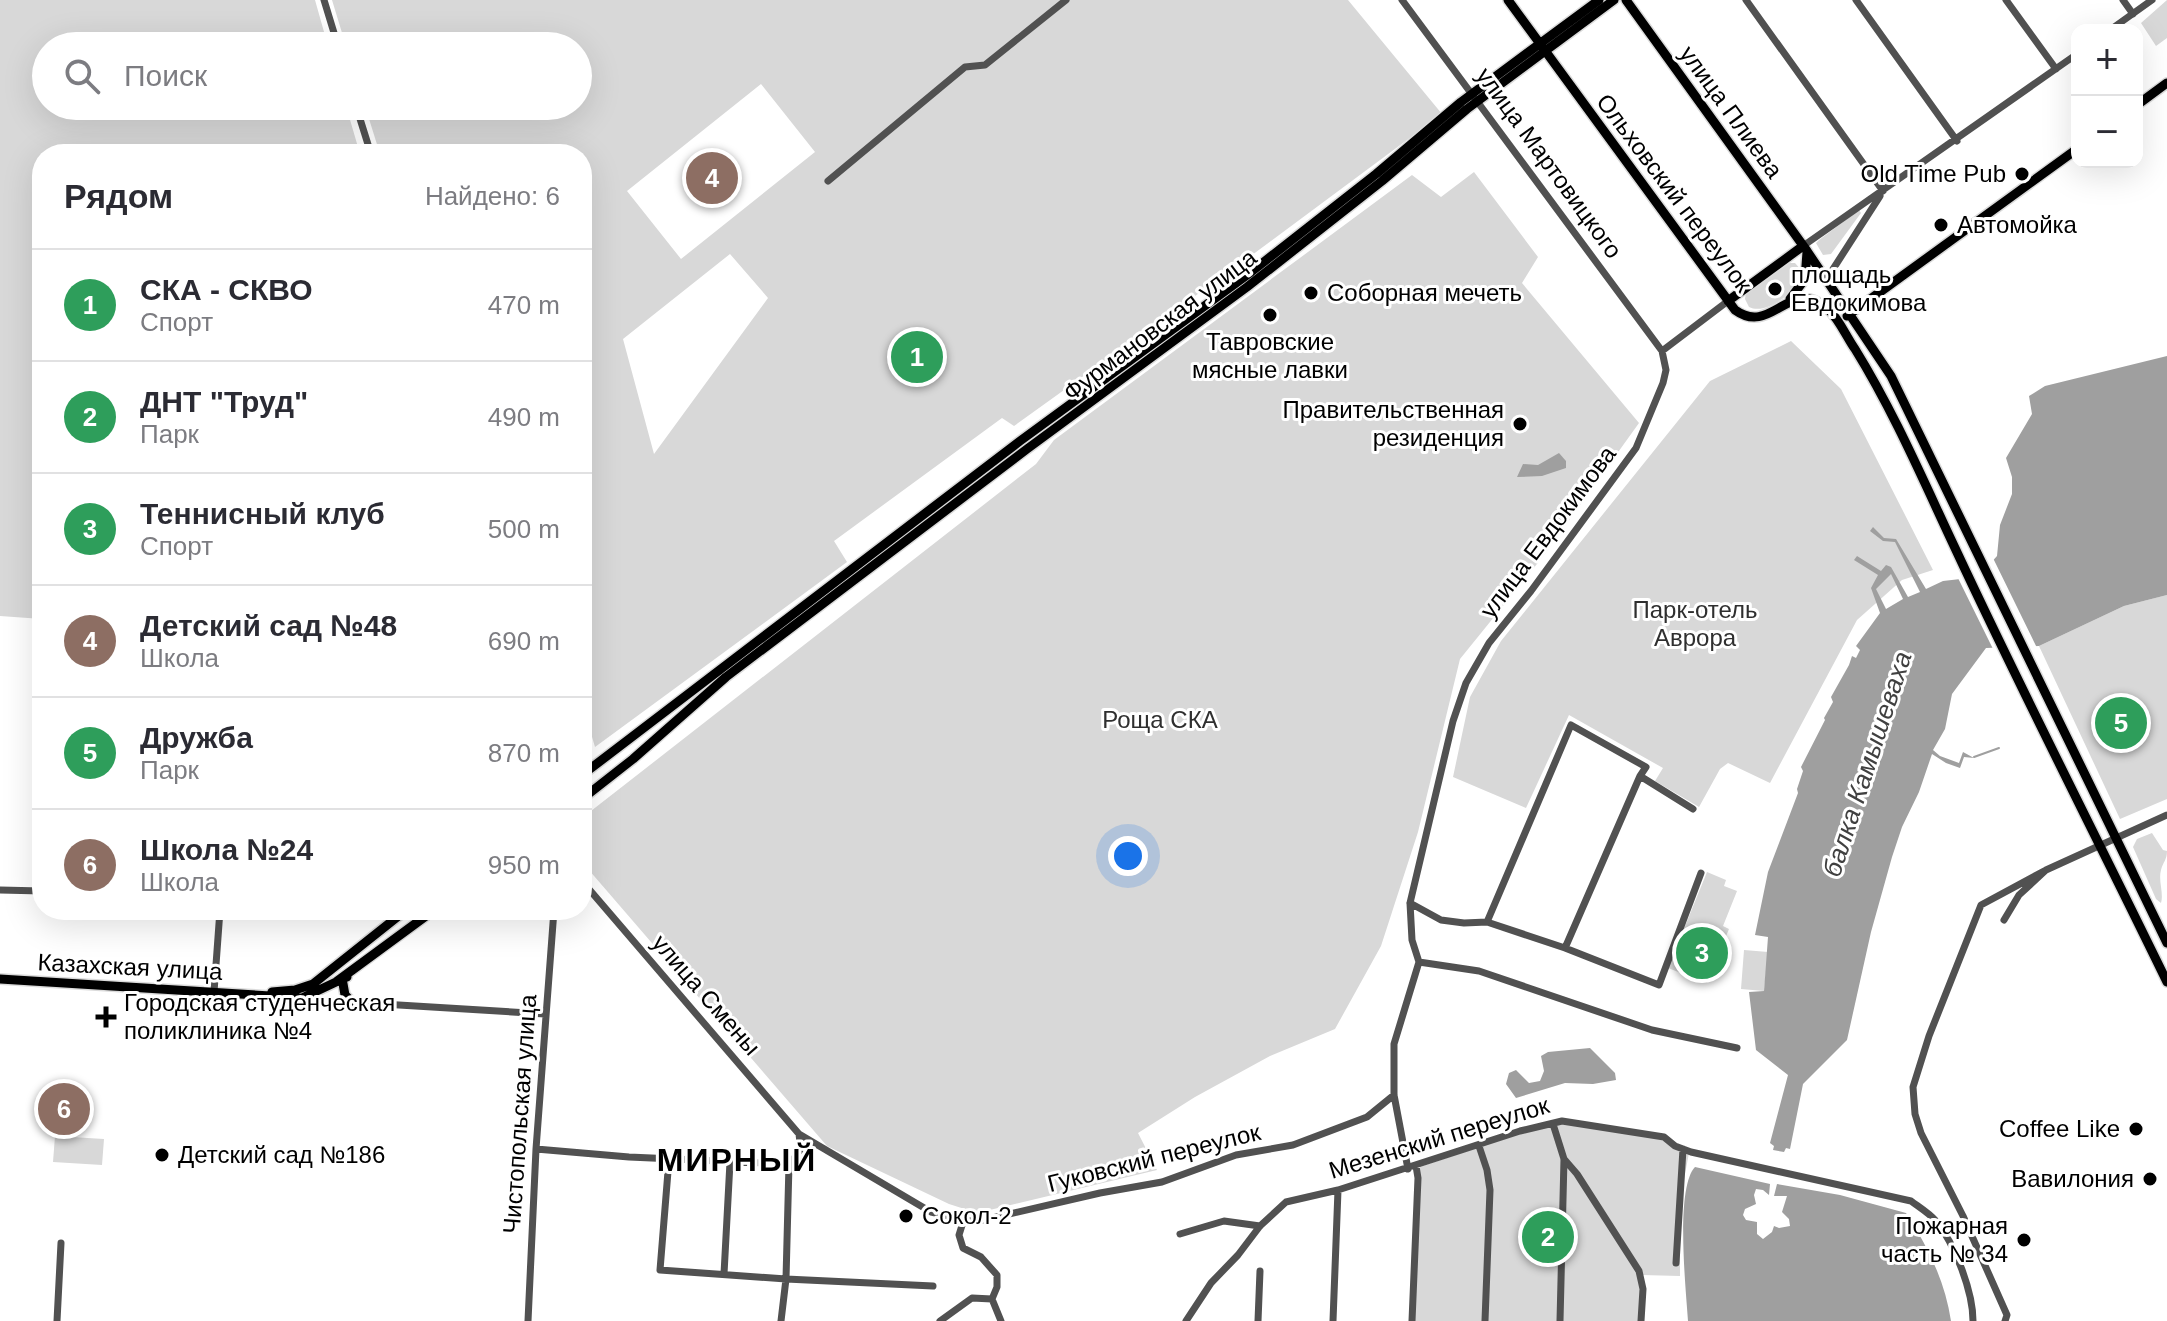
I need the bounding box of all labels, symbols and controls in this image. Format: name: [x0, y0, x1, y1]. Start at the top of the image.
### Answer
map controls: [2071, 24, 2143, 168]
button: +: [2071, 24, 2143, 96]
search box: [32, 32, 592, 120]
street label: улица Плиева: [1674, 40, 1789, 183]
icon: search: [60, 54, 104, 98]
text: Поиск: [124, 59, 207, 92]
street label: улица Мартовицкого: [1471, 62, 1628, 263]
street label: Ольховский переулок: [1591, 88, 1758, 297]
button: −: [2071, 96, 2143, 168]
pin: 4: [686, 148, 738, 208]
place label: Old Time Pub: [1861, 160, 2006, 187]
marker: Old Time Pub: [2013, 165, 2031, 183]
text: Рядом: [64, 177, 173, 215]
text: Найдено: 6: [425, 181, 560, 211]
place label: Автомойка: [1957, 211, 2078, 238]
marker: Автомойка: [1932, 216, 1950, 234]
street label: Фурмановская улица: [1058, 243, 1262, 406]
place label: площадь Евдокимова: [1791, 261, 1927, 316]
text: СКА - СКВО: [140, 273, 313, 306]
place label: Соборная мечеть: [1327, 279, 1522, 306]
marker: площадь Евдокимова: [1766, 280, 1784, 298]
marker: Соборная мечеть: [1302, 284, 1320, 302]
text: 1: [83, 290, 97, 320]
text: 470 m: [488, 290, 560, 320]
marker: Тавровские мясные лавки: [1261, 306, 1279, 324]
text: Спорт: [140, 307, 213, 337]
pin: 1: [891, 327, 943, 387]
place label: Тавровские мясные лавки: [1192, 328, 1348, 383]
text: ДНТ "Труд": [140, 385, 308, 418]
place label: Правительственная резиденция: [1282, 396, 1504, 451]
text: 2: [83, 402, 97, 432]
text: 490 m: [488, 402, 560, 432]
marker: Правительственная резиденция: [1511, 415, 1529, 433]
text: Парк: [140, 419, 199, 449]
street label: улица Евдокимова: [1474, 440, 1621, 623]
text: Теннисный клуб: [140, 497, 385, 530]
text: 3: [83, 514, 97, 544]
text: 500 m: [488, 514, 560, 544]
text: Спорт: [140, 531, 213, 561]
park label: Парк-отель Аврора: [1632, 596, 1758, 651]
text: Детский сад №48: [140, 609, 397, 642]
text: 4: [83, 626, 97, 656]
text: 690 m: [488, 626, 560, 656]
text: Школа: [140, 643, 219, 673]
water label: балка Камышеваха: [1816, 648, 1918, 880]
pin: 5: [2095, 693, 2147, 753]
park label: Роща СКА: [1102, 706, 1218, 733]
text: Дружба: [140, 721, 253, 754]
text: 5: [83, 738, 97, 768]
text: 870 m: [488, 738, 560, 768]
text: Парк: [140, 755, 199, 785]
text: Школа №24: [140, 833, 313, 866]
your location: [1108, 836, 1148, 876]
text: 6: [83, 850, 97, 880]
text: 950 m: [488, 850, 560, 880]
text: Школа: [140, 867, 219, 897]
pin: 3: [1676, 923, 1728, 983]
street label: улица Смены: [647, 929, 766, 1060]
street label: Казахская улица: [37, 948, 224, 985]
place label: Городская студенческая поликлиника №4: [124, 989, 395, 1044]
street label: Чистопольская улица: [498, 993, 541, 1235]
marker: Городская студенческая поликлиника №4: [95, 1006, 117, 1028]
pin: 6: [38, 1079, 90, 1139]
street label: Мезенский переулок: [1326, 1091, 1553, 1184]
place label: Coffee Like: [1999, 1115, 2120, 1142]
street label: Гуковский переулок: [1045, 1118, 1264, 1197]
marker: Coffee Like: [2127, 1120, 2145, 1138]
place label: Детский сад №186: [178, 1141, 385, 1168]
district label: МИРНЫЙ: [657, 1142, 817, 1178]
marker: Детский сад №186: [153, 1146, 171, 1164]
place label: Вавилония: [2011, 1165, 2134, 1192]
marker: Вавилония: [2141, 1170, 2159, 1188]
place label: Сокол-2: [922, 1202, 1012, 1229]
marker: Сокол-2: [897, 1207, 915, 1225]
pin: 2: [1522, 1207, 1574, 1267]
place label: Пожарная часть № 34: [1881, 1212, 2008, 1267]
marker: Пожарная часть № 34: [2015, 1231, 2033, 1249]

